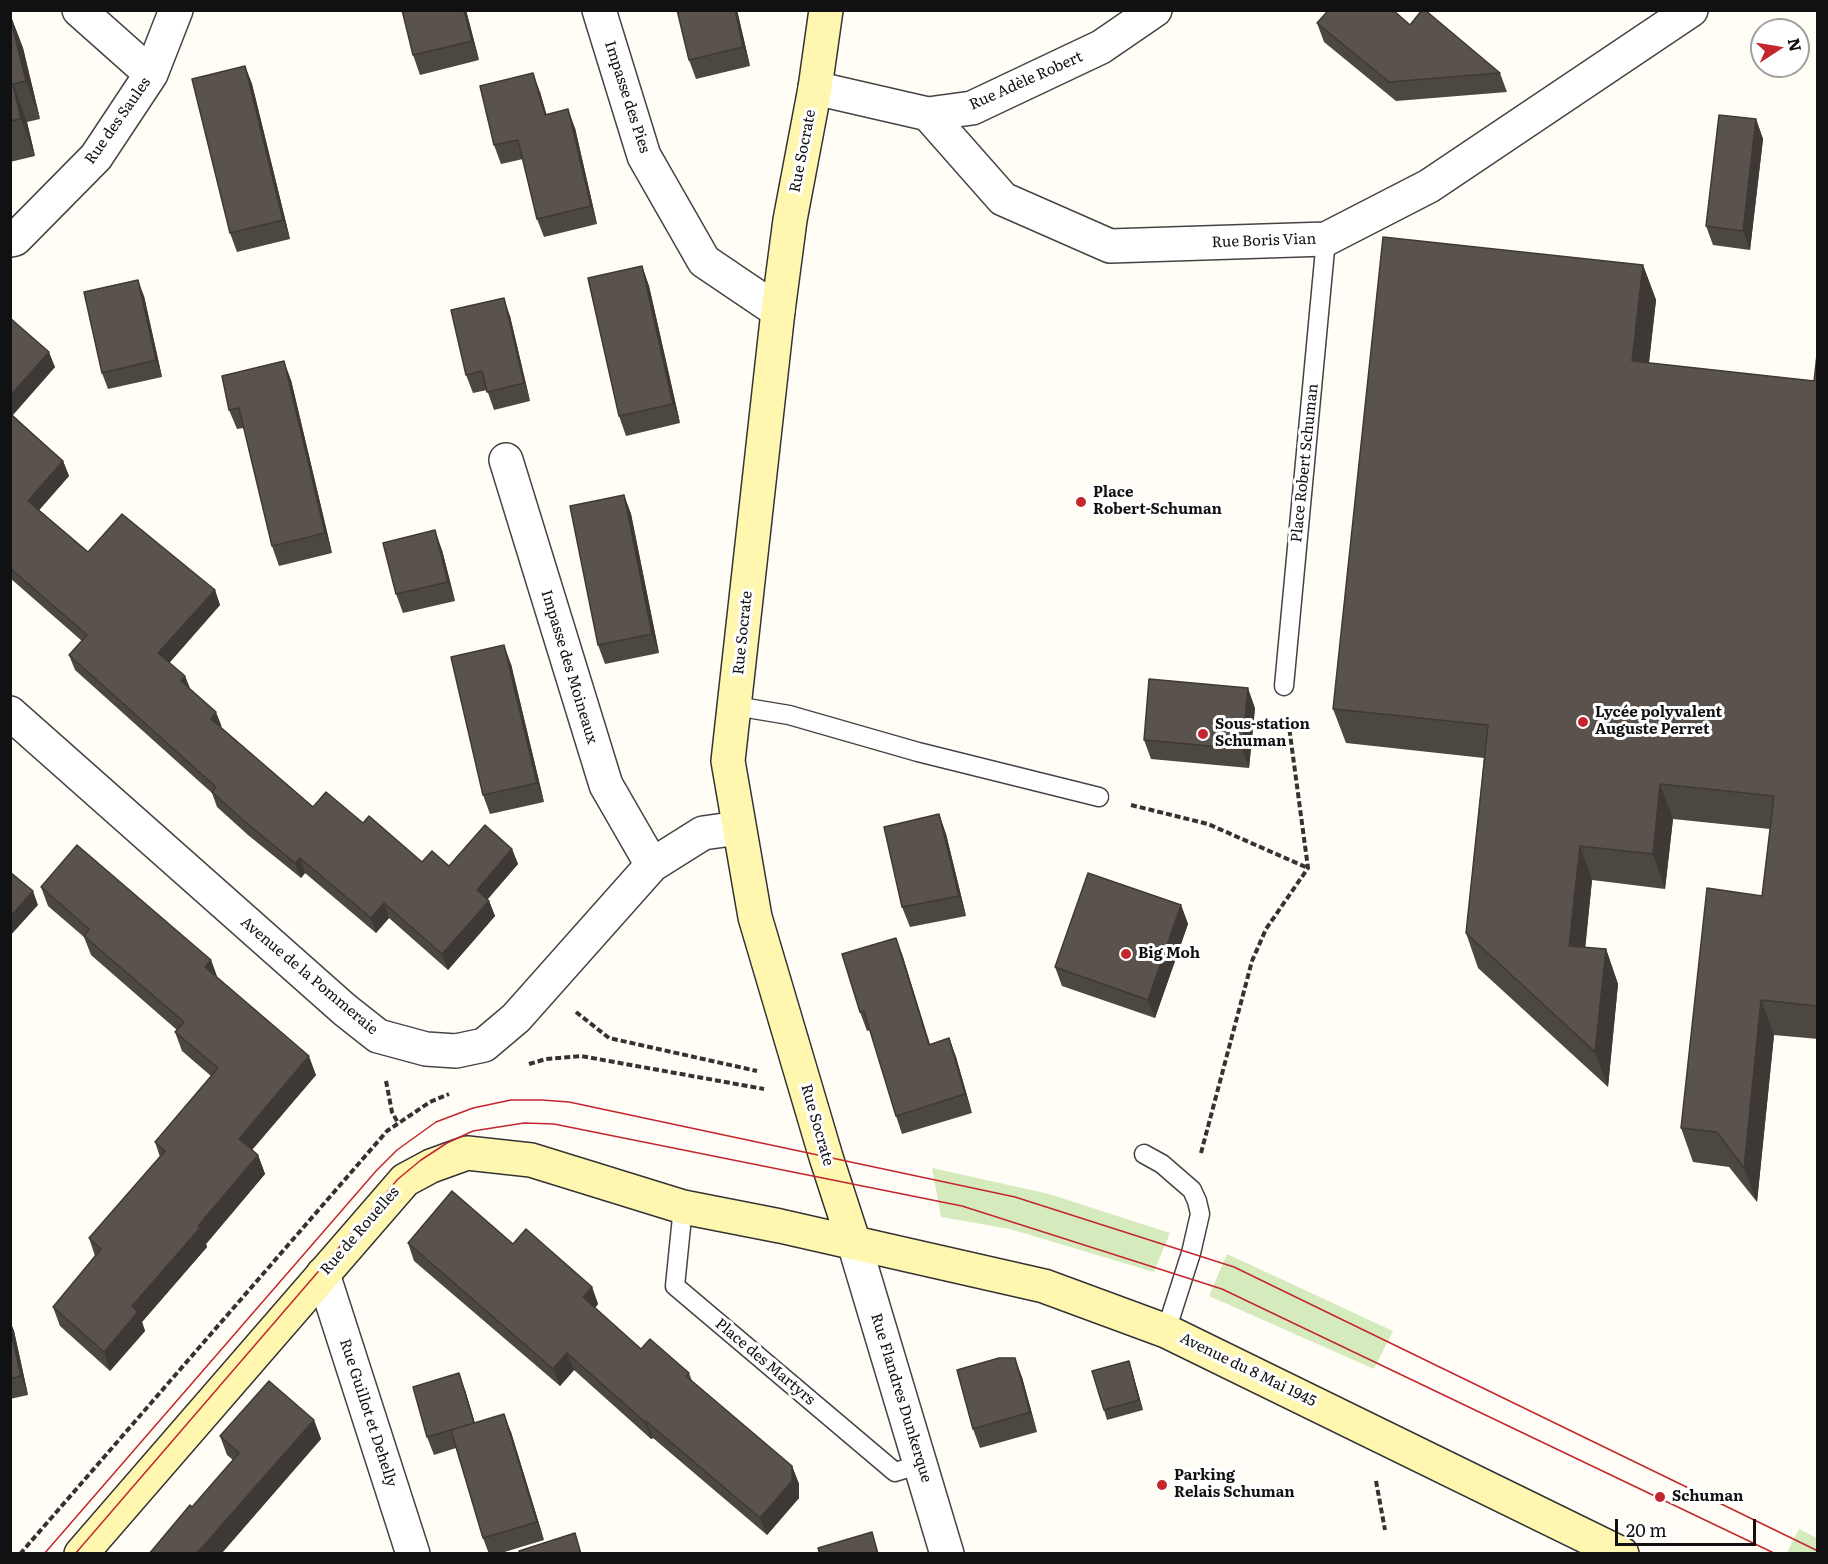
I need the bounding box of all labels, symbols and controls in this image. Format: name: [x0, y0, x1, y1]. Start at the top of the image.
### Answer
north arrow: [1750, 18, 1810, 78]
text: N: [1783, 36, 1809, 54]
street label: Impasse des Pies: [600, 39, 654, 155]
street label: Rue Adèle Robert: [966, 48, 1086, 114]
street label: Rue des Saules: [81, 74, 155, 168]
street label: Rue Socrate: [786, 108, 820, 194]
street label: Rue Boris Vian: [1211, 230, 1317, 252]
street label: Place Robert Schuman: [1288, 383, 1322, 543]
place label: Place Robert-Schuman: [1093, 484, 1222, 519]
marker: Place Robert-Schuman: [1074, 495, 1088, 509]
street label: Impasse des Moineaux: [537, 588, 601, 746]
street label: Rue Socrate: [730, 590, 756, 676]
place label: Lycée polyvalent Auguste Perret: [1595, 704, 1722, 739]
marker: Lycée polyvalent Auguste Perret: [1576, 715, 1590, 729]
place label: Sous-station Schuman: [1215, 716, 1310, 751]
marker: Sous-station Schuman: [1196, 727, 1210, 741]
street label: Avenue de la Pommeraie: [237, 913, 381, 1039]
place label: Big Moh: [1138, 945, 1200, 963]
marker: Big Moh: [1119, 947, 1133, 961]
street label: Rue Socrate: [797, 1082, 837, 1168]
street label: Rue de Rouelles: [317, 1183, 403, 1279]
street label: Rue Flandres Dunkerque: [867, 1311, 935, 1485]
street label: Place des Martyrs: [711, 1315, 819, 1409]
street label: Avenue du 8 Mai 1945: [1177, 1329, 1319, 1411]
street label: Rue Guillot et Dehelly: [335, 1336, 401, 1490]
place label: Parking Relais Schuman: [1174, 1467, 1295, 1502]
marker: Parking Relais Schuman: [1155, 1478, 1169, 1492]
place label: Schuman: [1672, 1488, 1743, 1506]
marker: Schuman: [1653, 1490, 1667, 1504]
scale bar: [1618, 1507, 1759, 1545]
text: 20 m: [1626, 1516, 1667, 1543]

